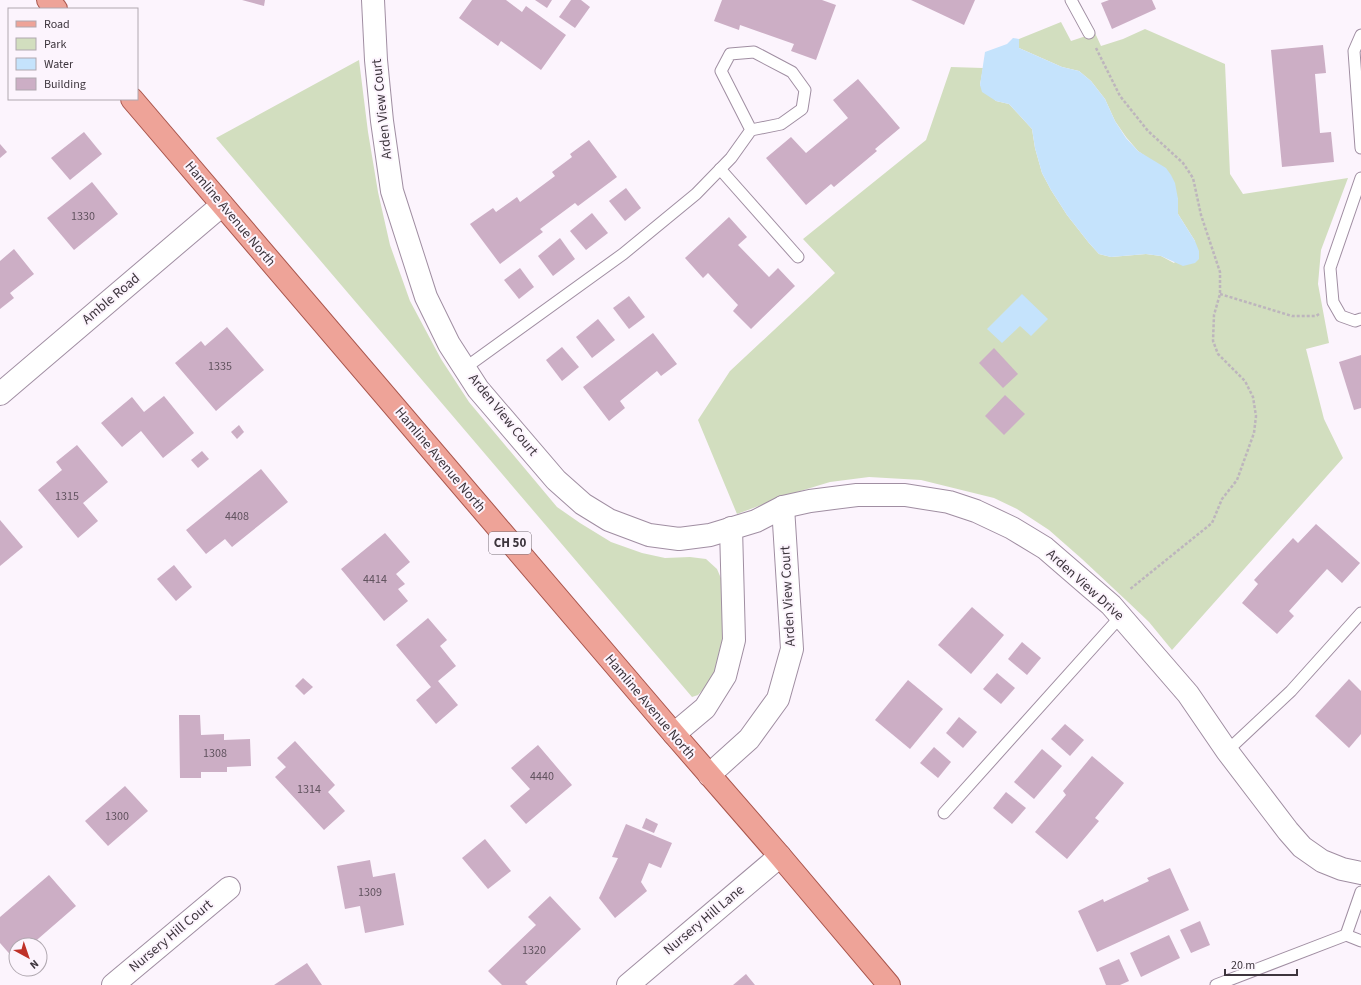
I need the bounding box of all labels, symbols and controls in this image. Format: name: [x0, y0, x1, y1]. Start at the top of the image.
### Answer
legend: [8, 8, 138, 100]
text: Road: [44, 16, 70, 33]
text: Park: [44, 36, 66, 53]
text: Water: [44, 56, 74, 73]
street label: Arden View Court: [367, 58, 397, 160]
text: Building: [44, 76, 86, 93]
street label: Hamline Avenue North: [180, 157, 280, 271]
house number: 1330: [71, 208, 95, 225]
street label: Amble Road: [78, 269, 144, 329]
house number: 1335: [208, 358, 232, 375]
street label: Arden View Court: [464, 370, 543, 461]
street label: Hamline Avenue North: [390, 403, 490, 517]
house number: 1315: [55, 488, 79, 505]
house number: 4408: [225, 508, 249, 525]
road number: CH 50: [489, 532, 531, 554]
street label: Arden View Court: [775, 545, 801, 647]
street label: Arden View Drive: [1042, 545, 1128, 625]
house number: 4414: [363, 571, 387, 588]
street label: Hamline Avenue North: [600, 650, 700, 764]
house number: 1308: [203, 745, 227, 762]
house number: 4440: [530, 768, 554, 785]
house number: 1314: [297, 781, 321, 798]
house number: 1300: [105, 808, 129, 825]
street label: Nursery Hill Lane: [659, 880, 749, 960]
house number: 1309: [358, 884, 382, 901]
street label: Nursery Hill Court: [125, 895, 218, 977]
north arrow: [8, 937, 48, 977]
house number: 1320: [522, 942, 546, 959]
scale bar: [1225, 951, 1297, 977]
text: N: [26, 956, 42, 972]
text: 20 m: [1231, 957, 1255, 974]

